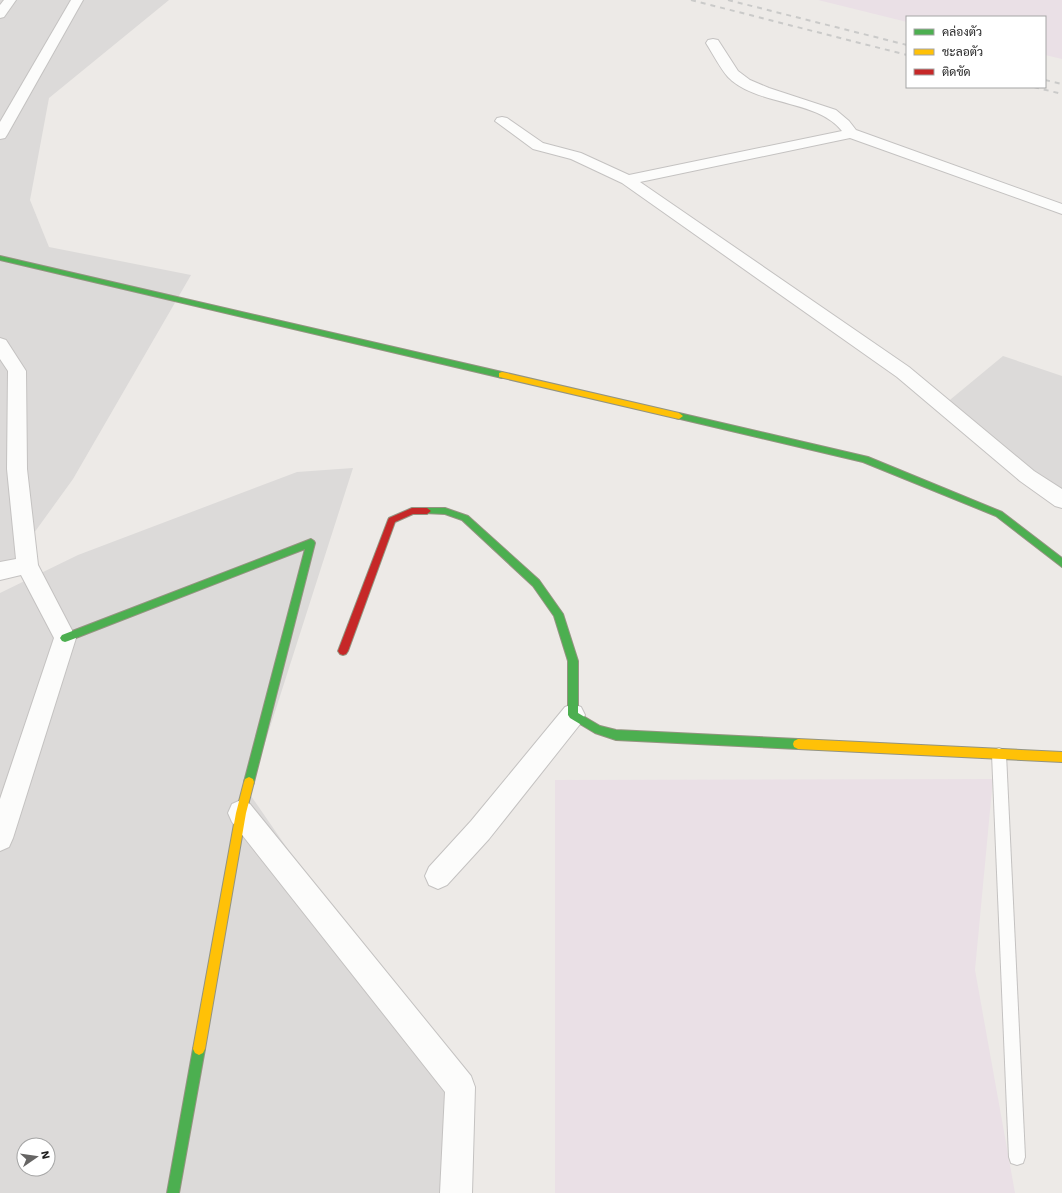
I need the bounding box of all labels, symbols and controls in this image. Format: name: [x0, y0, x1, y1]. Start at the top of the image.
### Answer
legend: [906, 16, 1046, 88]
text: คล่องตัว: [942, 25, 982, 39]
text: ชะลอตัว: [942, 45, 983, 59]
text: ติดขัด: [942, 65, 971, 79]
north arrow: [16, 1137, 56, 1177]
text: N: [38, 1149, 53, 1160]

